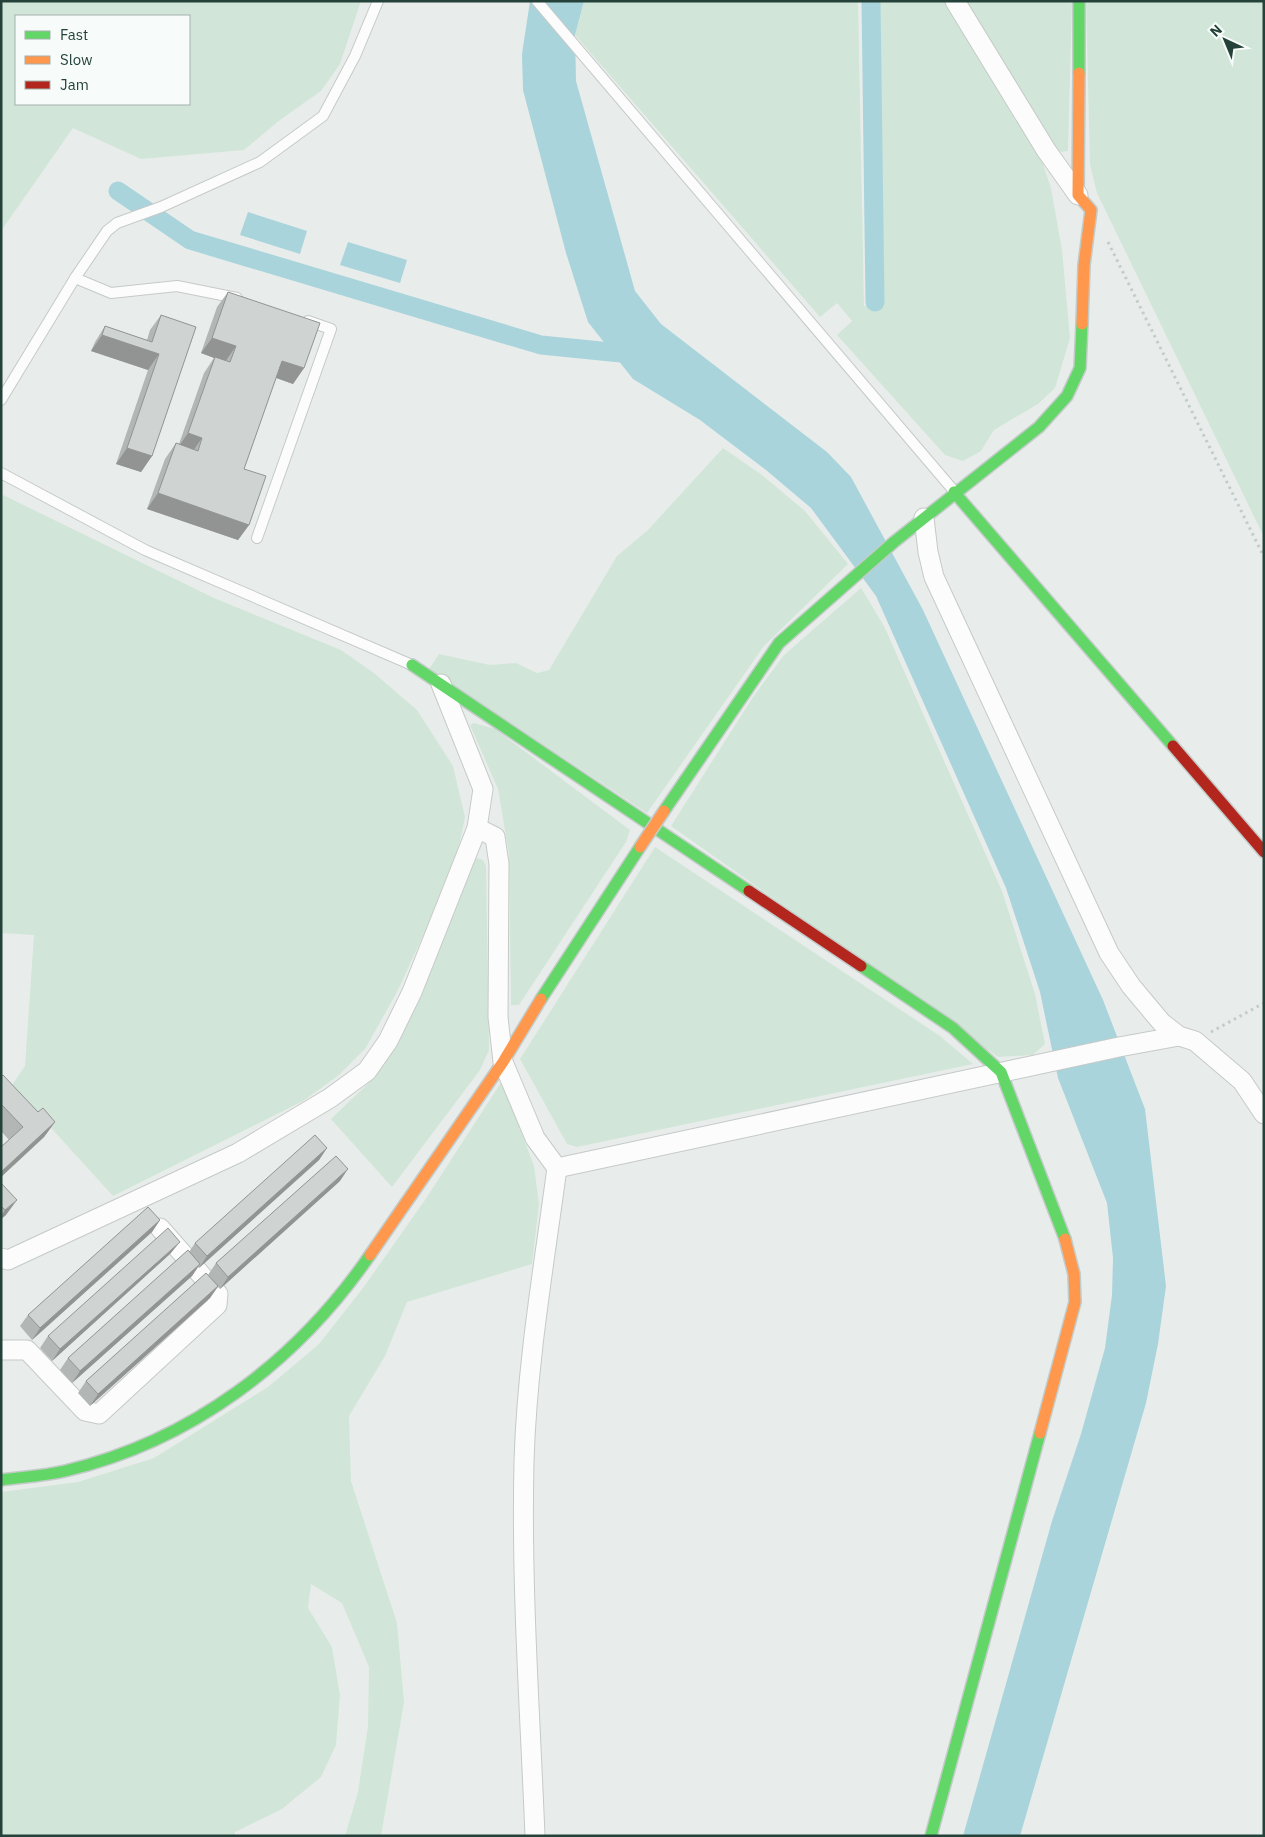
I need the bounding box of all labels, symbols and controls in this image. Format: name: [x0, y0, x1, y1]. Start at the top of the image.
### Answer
legend: [15, 15, 190, 105]
north arrow: [1200, 15, 1250, 65]
text: N: [1206, 21, 1226, 41]
text: Fast: [60, 25, 88, 44]
text: Slow: [60, 50, 93, 69]
text: Jam: [60, 75, 89, 94]

